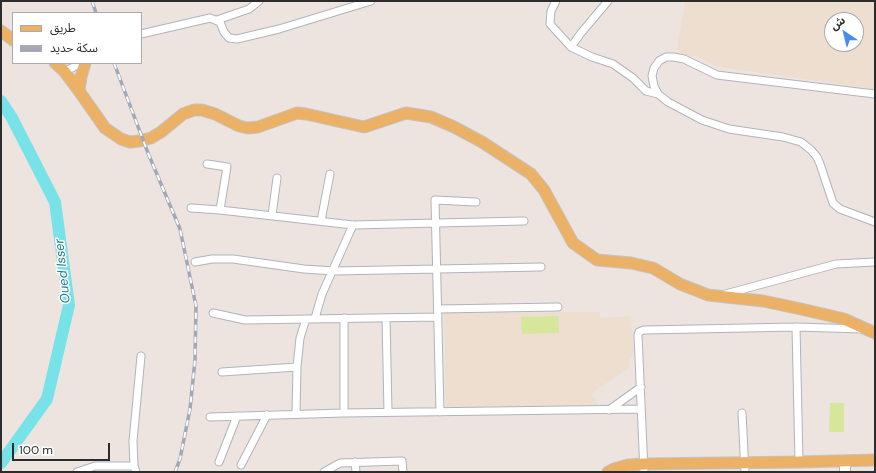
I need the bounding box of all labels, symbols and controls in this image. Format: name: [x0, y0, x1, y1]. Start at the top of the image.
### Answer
legend: [12, 12, 142, 64]
north arrow: [824, 12, 864, 52]
text: ش: [827, 13, 848, 33]
text: طريق: [50, 20, 76, 36]
text: سكة حديد: [50, 40, 98, 56]
water label: Oued Isser: [52, 238, 74, 304]
scale bar: [14, 435, 112, 461]
text: 100 m: [19, 442, 53, 458]

